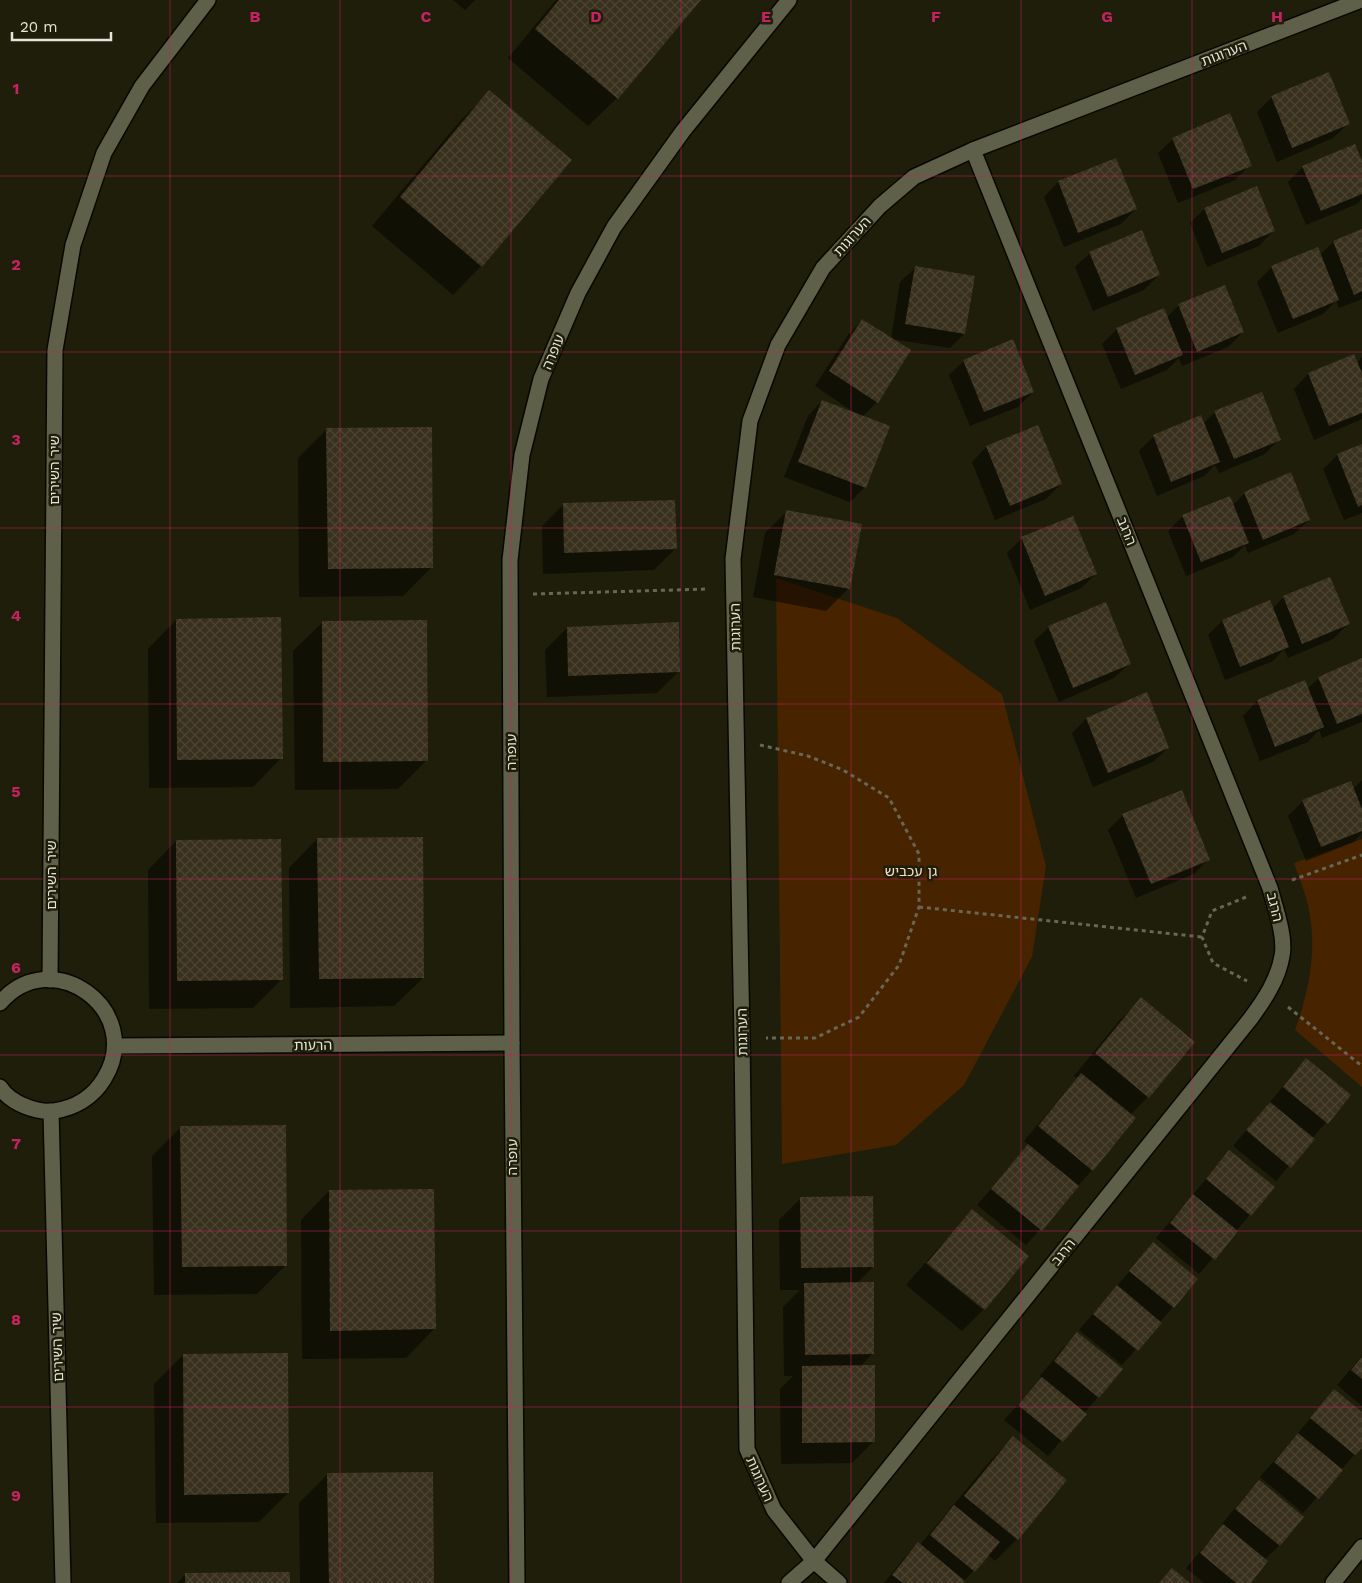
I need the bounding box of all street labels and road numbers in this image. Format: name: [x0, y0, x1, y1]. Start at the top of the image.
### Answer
street label: הערוגות: [1199, 37, 1249, 69]
street label: הערוגות: [830, 213, 874, 259]
street label: עופרה: [538, 332, 568, 372]
street label: שיר השירים: [46, 435, 62, 505]
street label: הרגב: [1114, 514, 1140, 548]
street label: הערוגות: [727, 603, 743, 651]
street label: עופרה: [503, 734, 519, 770]
street label: שיר השירים: [43, 840, 59, 910]
street label: הרגב: [1264, 891, 1286, 923]
street label: הערוגות: [734, 1008, 750, 1056]
street label: הרעות: [294, 1037, 332, 1053]
street label: עופרה: [504, 1139, 520, 1175]
street label: הרגב: [1048, 1236, 1078, 1268]
street label: שיר השירים: [48, 1312, 66, 1382]
street label: הערוגות: [743, 1454, 777, 1504]

